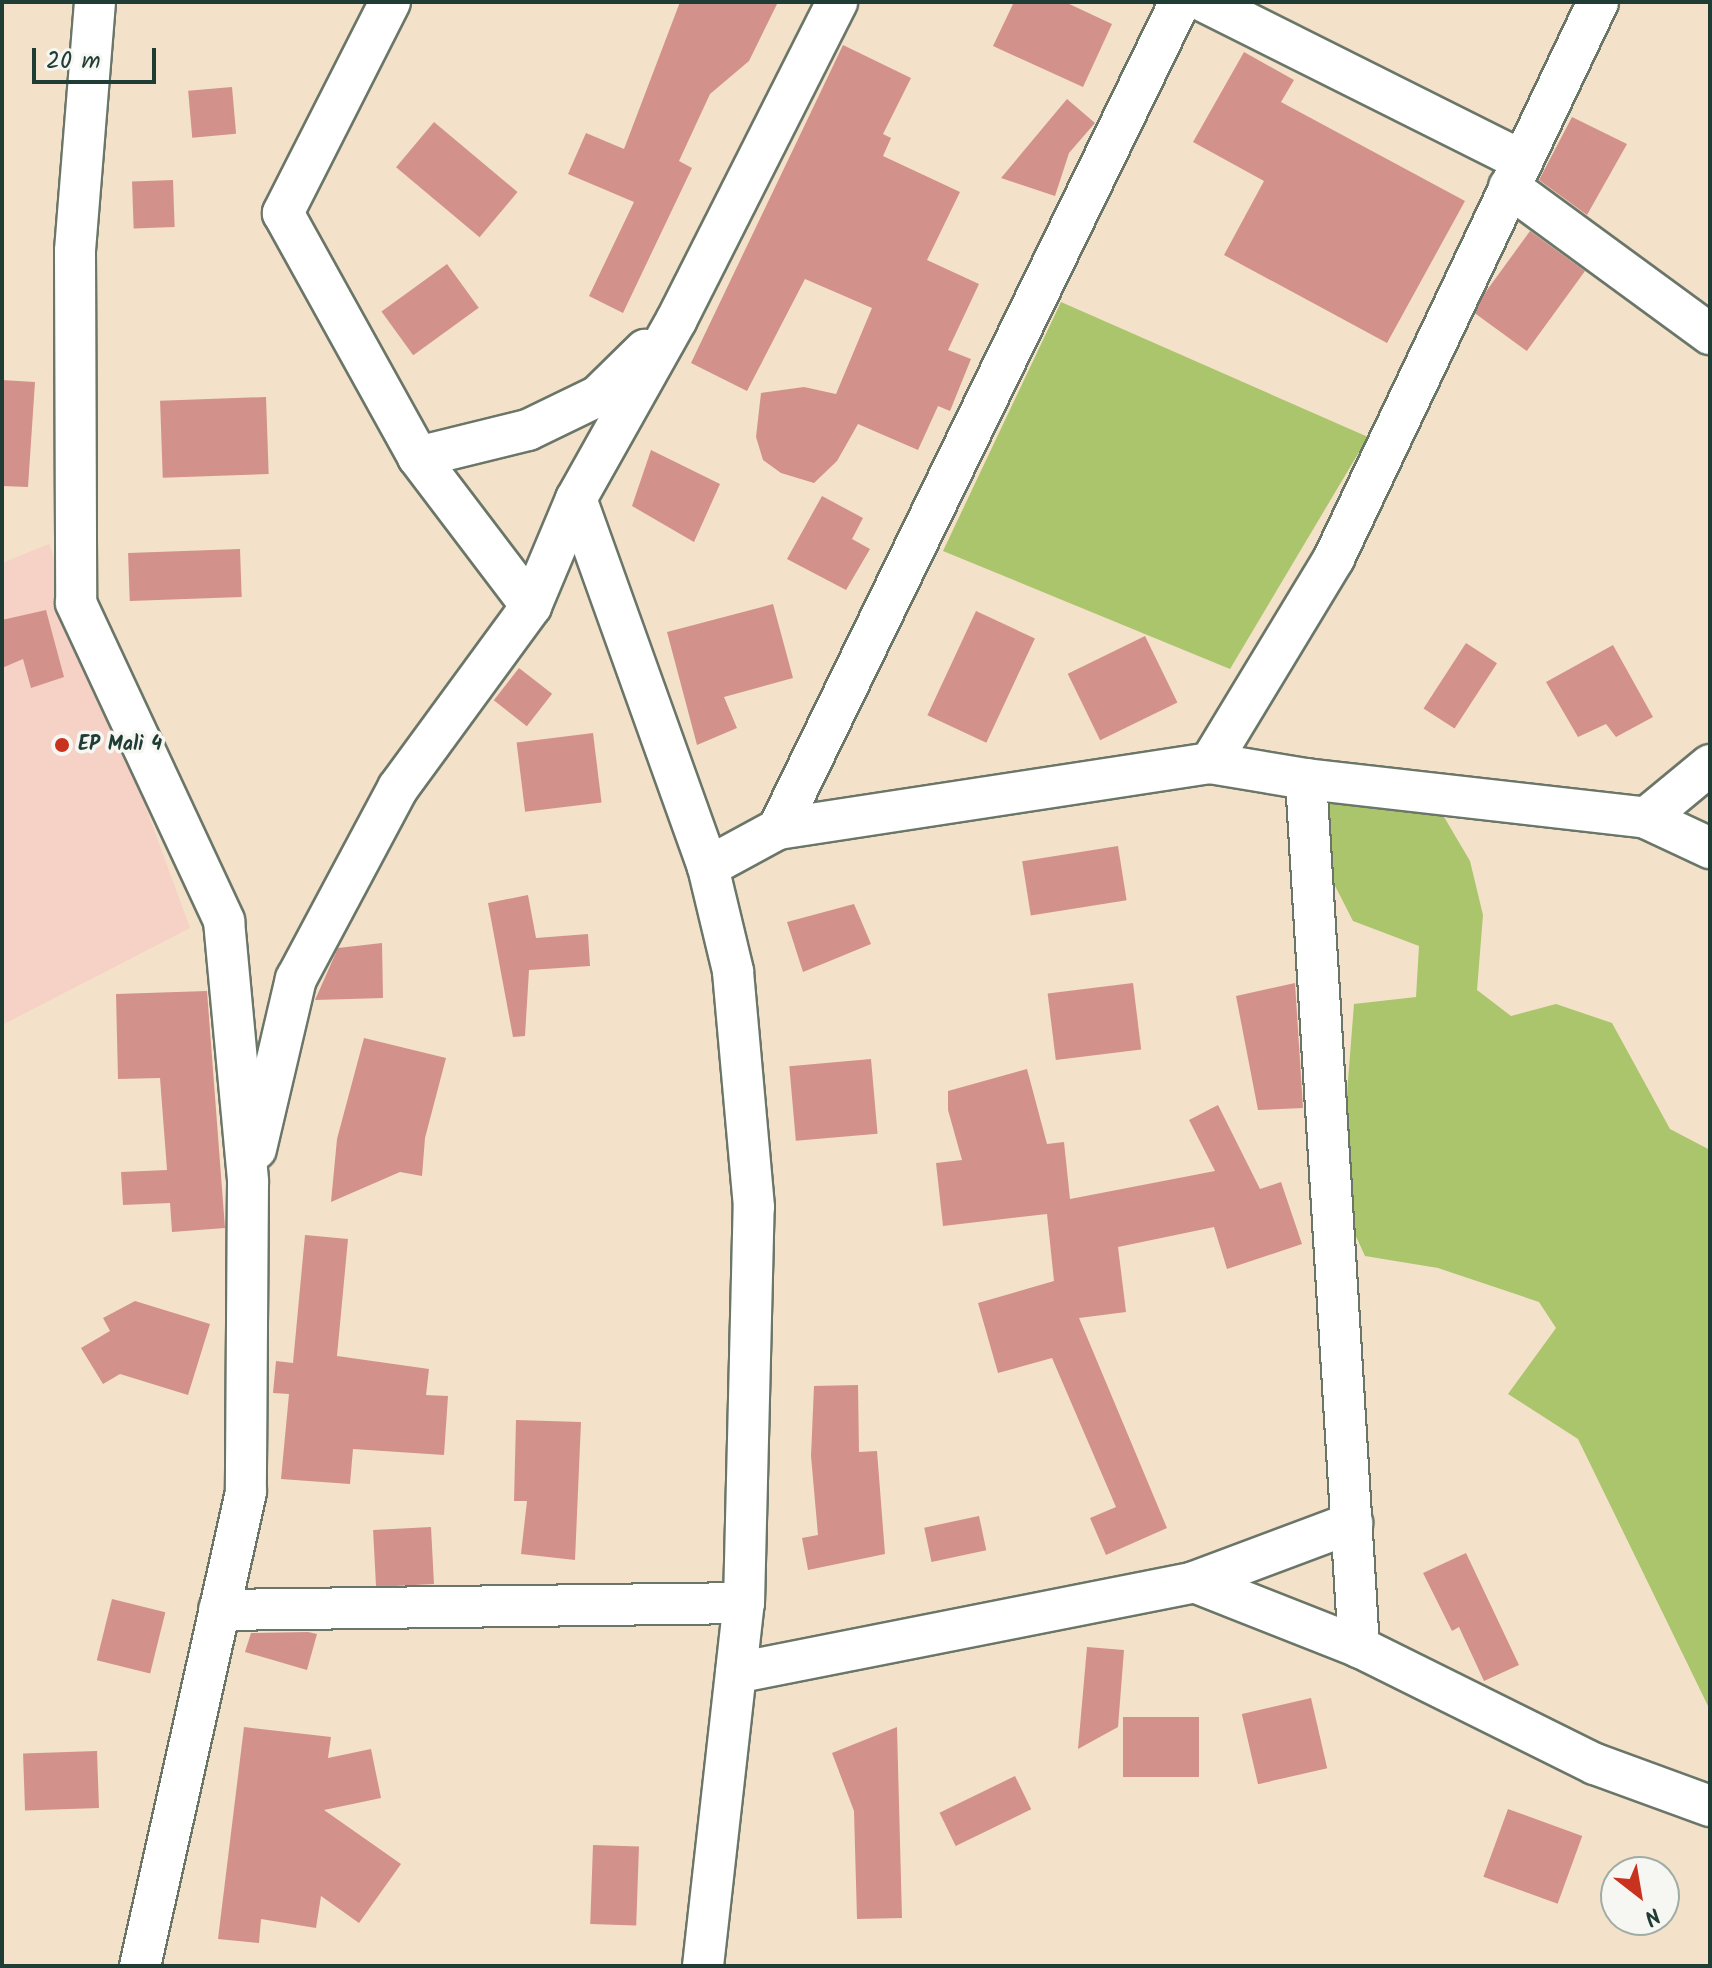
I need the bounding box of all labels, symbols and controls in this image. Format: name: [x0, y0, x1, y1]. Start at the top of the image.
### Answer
scale bar: [36, 32, 160, 82]
text: 20 m: [46, 42, 101, 81]
place label: EP Mali 4: [78, 733, 162, 757]
marker: EP Mali 4: [53, 736, 71, 754]
north arrow: [1600, 1856, 1680, 1936]
text: N: [1637, 1897, 1667, 1934]

